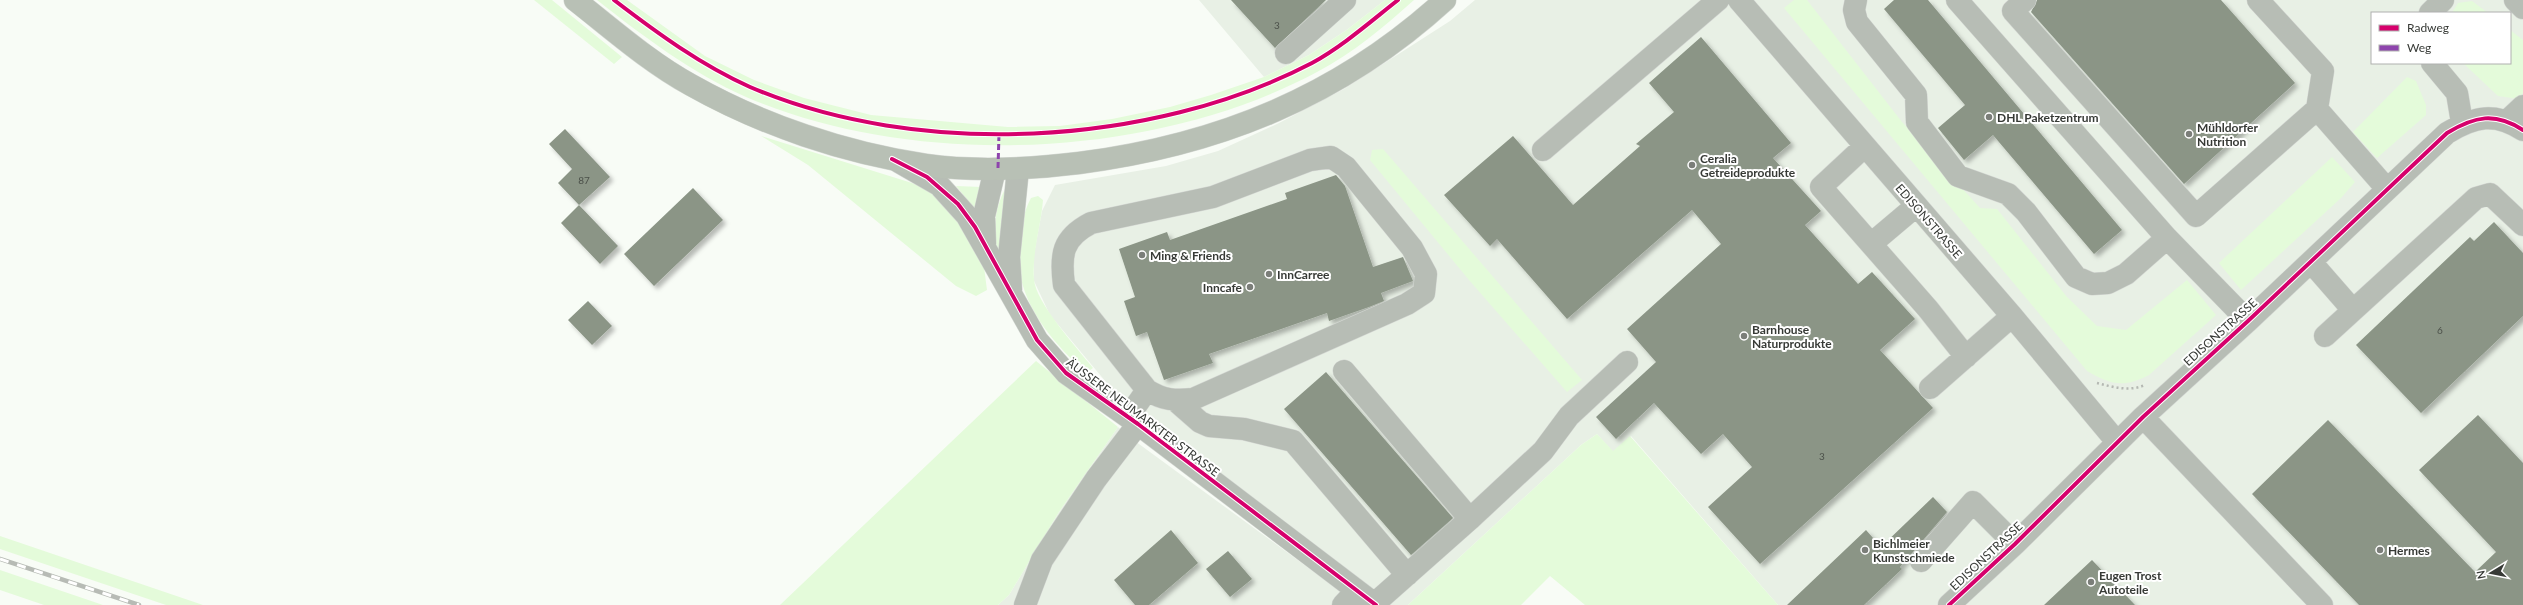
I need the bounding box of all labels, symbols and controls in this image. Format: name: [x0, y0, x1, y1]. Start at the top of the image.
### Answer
legend: [2371, 12, 2511, 64]
house number: 3: [1274, 19, 1280, 31]
text: Radweg: [2407, 20, 2449, 35]
text: Weg: [2407, 40, 2431, 55]
place label: DHL Paketzentrum: [1997, 110, 2099, 125]
marker: DHL Paketzentrum: [1984, 112, 1994, 122]
place label: Mühldorfer Nutrition: [2197, 120, 2258, 149]
marker: Mühldorfer Nutrition: [2184, 129, 2194, 139]
place label: Ceralia Getreideprodukte: [1700, 151, 1796, 180]
marker: Ceralia Getreideprodukte: [1687, 160, 1697, 170]
house number: 87: [578, 174, 590, 186]
street label: EDISONSTRASSE: [1893, 181, 1965, 261]
place label: Ming & Friends: [1150, 248, 1231, 263]
marker: Ming & Friends: [1137, 250, 1147, 260]
place label: InnCarree: [1277, 267, 1330, 282]
marker: InnCarree: [1264, 269, 1274, 279]
place label: Inncafe: [1203, 280, 1243, 295]
marker: Inncafe: [1245, 282, 1255, 292]
street label: EDISONSTRASSE: [2180, 295, 2260, 369]
place label: Barnhouse Naturprodukte: [1752, 322, 1832, 351]
house number: 6: [2437, 324, 2443, 336]
marker: Barnhouse Naturprodukte: [1739, 331, 1749, 341]
street label: ÄUSSERE NEUMARKTER STRASSE: [1064, 355, 1223, 480]
house number: 3: [1819, 450, 1825, 462]
street label: EDISONSTRASSE: [1947, 518, 2025, 594]
place label: Bichlmeier Kunstschmiede: [1873, 536, 1955, 565]
place label: Hermes: [2388, 543, 2430, 558]
marker: Bichlmeier Kunstschmiede: [1860, 545, 1870, 555]
marker: Hermes: [2375, 545, 2385, 555]
north arrow: [2471, 553, 2511, 593]
place label: Eugen Trost Autoteile: [2098, 568, 2162, 597]
text: N: [2474, 570, 2488, 580]
marker: Eugen Trost Autoteile: [2086, 577, 2096, 587]

